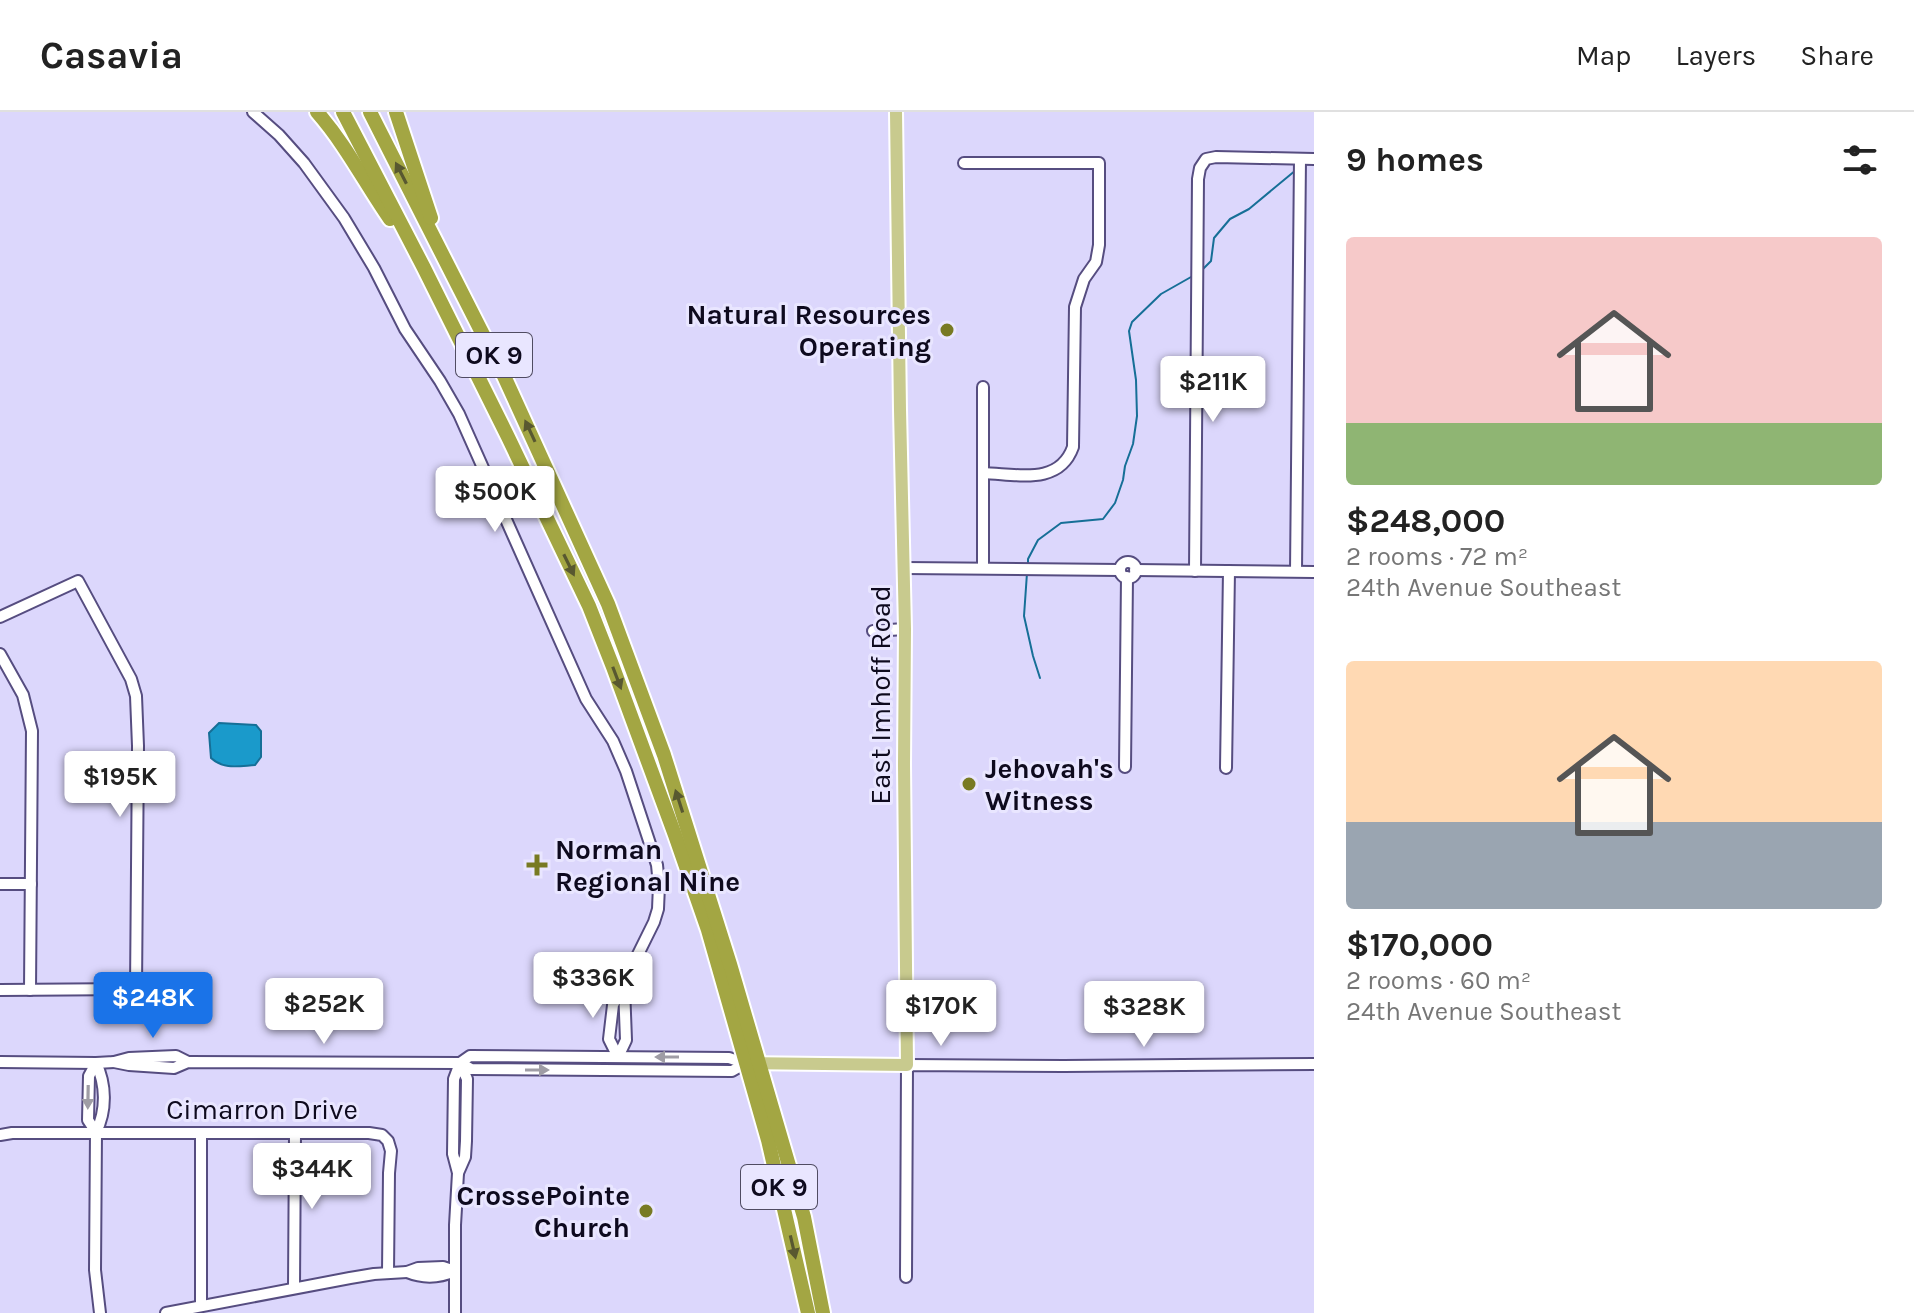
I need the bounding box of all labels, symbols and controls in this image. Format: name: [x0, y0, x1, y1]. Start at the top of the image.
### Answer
text: Casavia: [40, 33, 183, 78]
text: Map: [1576, 39, 1631, 72]
text: Layers: [1675, 39, 1756, 72]
text: Share: [1800, 39, 1874, 72]
icon: filters: [1838, 138, 1882, 182]
text: 9 homes: [1346, 140, 1484, 180]
one-way arrow: [394, 162, 408, 185]
icon: home: [1542, 289, 1686, 433]
place label: Natural Resources Operating: [687, 298, 931, 363]
marker: Natural Resources Operating: [938, 321, 956, 339]
road number: OK 9: [456, 333, 532, 377]
pin: $211K: [1157, 356, 1269, 424]
text: $211K: [1178, 366, 1248, 397]
one-way arrow: [523, 419, 537, 442]
pin: $500K: [439, 466, 551, 534]
text: $500K: [454, 476, 536, 507]
text: $248,000: [1346, 501, 1505, 541]
text: 2 rooms · 72 m²: [1346, 541, 1528, 572]
one-way arrow: [562, 553, 576, 577]
text: 24th Avenue Southeast: [1346, 572, 1621, 603]
street label: East Imhoff Road: [864, 585, 897, 805]
one-way arrow: [611, 666, 624, 690]
icon: home: [1542, 713, 1686, 857]
pin: $195K: [64, 751, 176, 819]
place label: Jehovah's Witness: [985, 752, 1114, 817]
text: $195K: [82, 761, 158, 792]
marker: Jehovah's Witness: [960, 775, 978, 793]
one-way arrow: [672, 789, 684, 813]
place label: Norman Regional Nine: [555, 833, 740, 898]
marker: Norman Regional Nine: [526, 854, 548, 876]
text: $170,000: [1346, 925, 1493, 965]
pin: $336K: [537, 952, 649, 1020]
text: $336K: [551, 962, 635, 993]
text: 2 rooms · 60 m²: [1346, 965, 1531, 996]
pin: $248K: [97, 972, 209, 1040]
pin: $252K: [268, 978, 380, 1046]
pin: $170K: [885, 980, 997, 1048]
pin: $328K: [1088, 981, 1200, 1049]
text: $248K: [112, 982, 194, 1013]
text: $252K: [283, 988, 365, 1019]
text: $170K: [904, 990, 978, 1021]
text: $328K: [1102, 991, 1186, 1022]
text: 24th Avenue Southeast: [1346, 996, 1621, 1027]
one-way arrow: [654, 1051, 679, 1063]
one-way arrow: [525, 1064, 550, 1076]
one-way arrow: [82, 1085, 95, 1110]
street label: Cimarron Drive: [166, 1093, 358, 1126]
pin: $344K: [256, 1143, 368, 1211]
text: $344K: [271, 1153, 353, 1184]
road number: OK 9: [741, 1165, 817, 1209]
place label: CrossePointe Church: [456, 1179, 630, 1244]
marker: CrossePointe Church: [637, 1202, 655, 1220]
one-way arrow: [787, 1235, 800, 1260]

